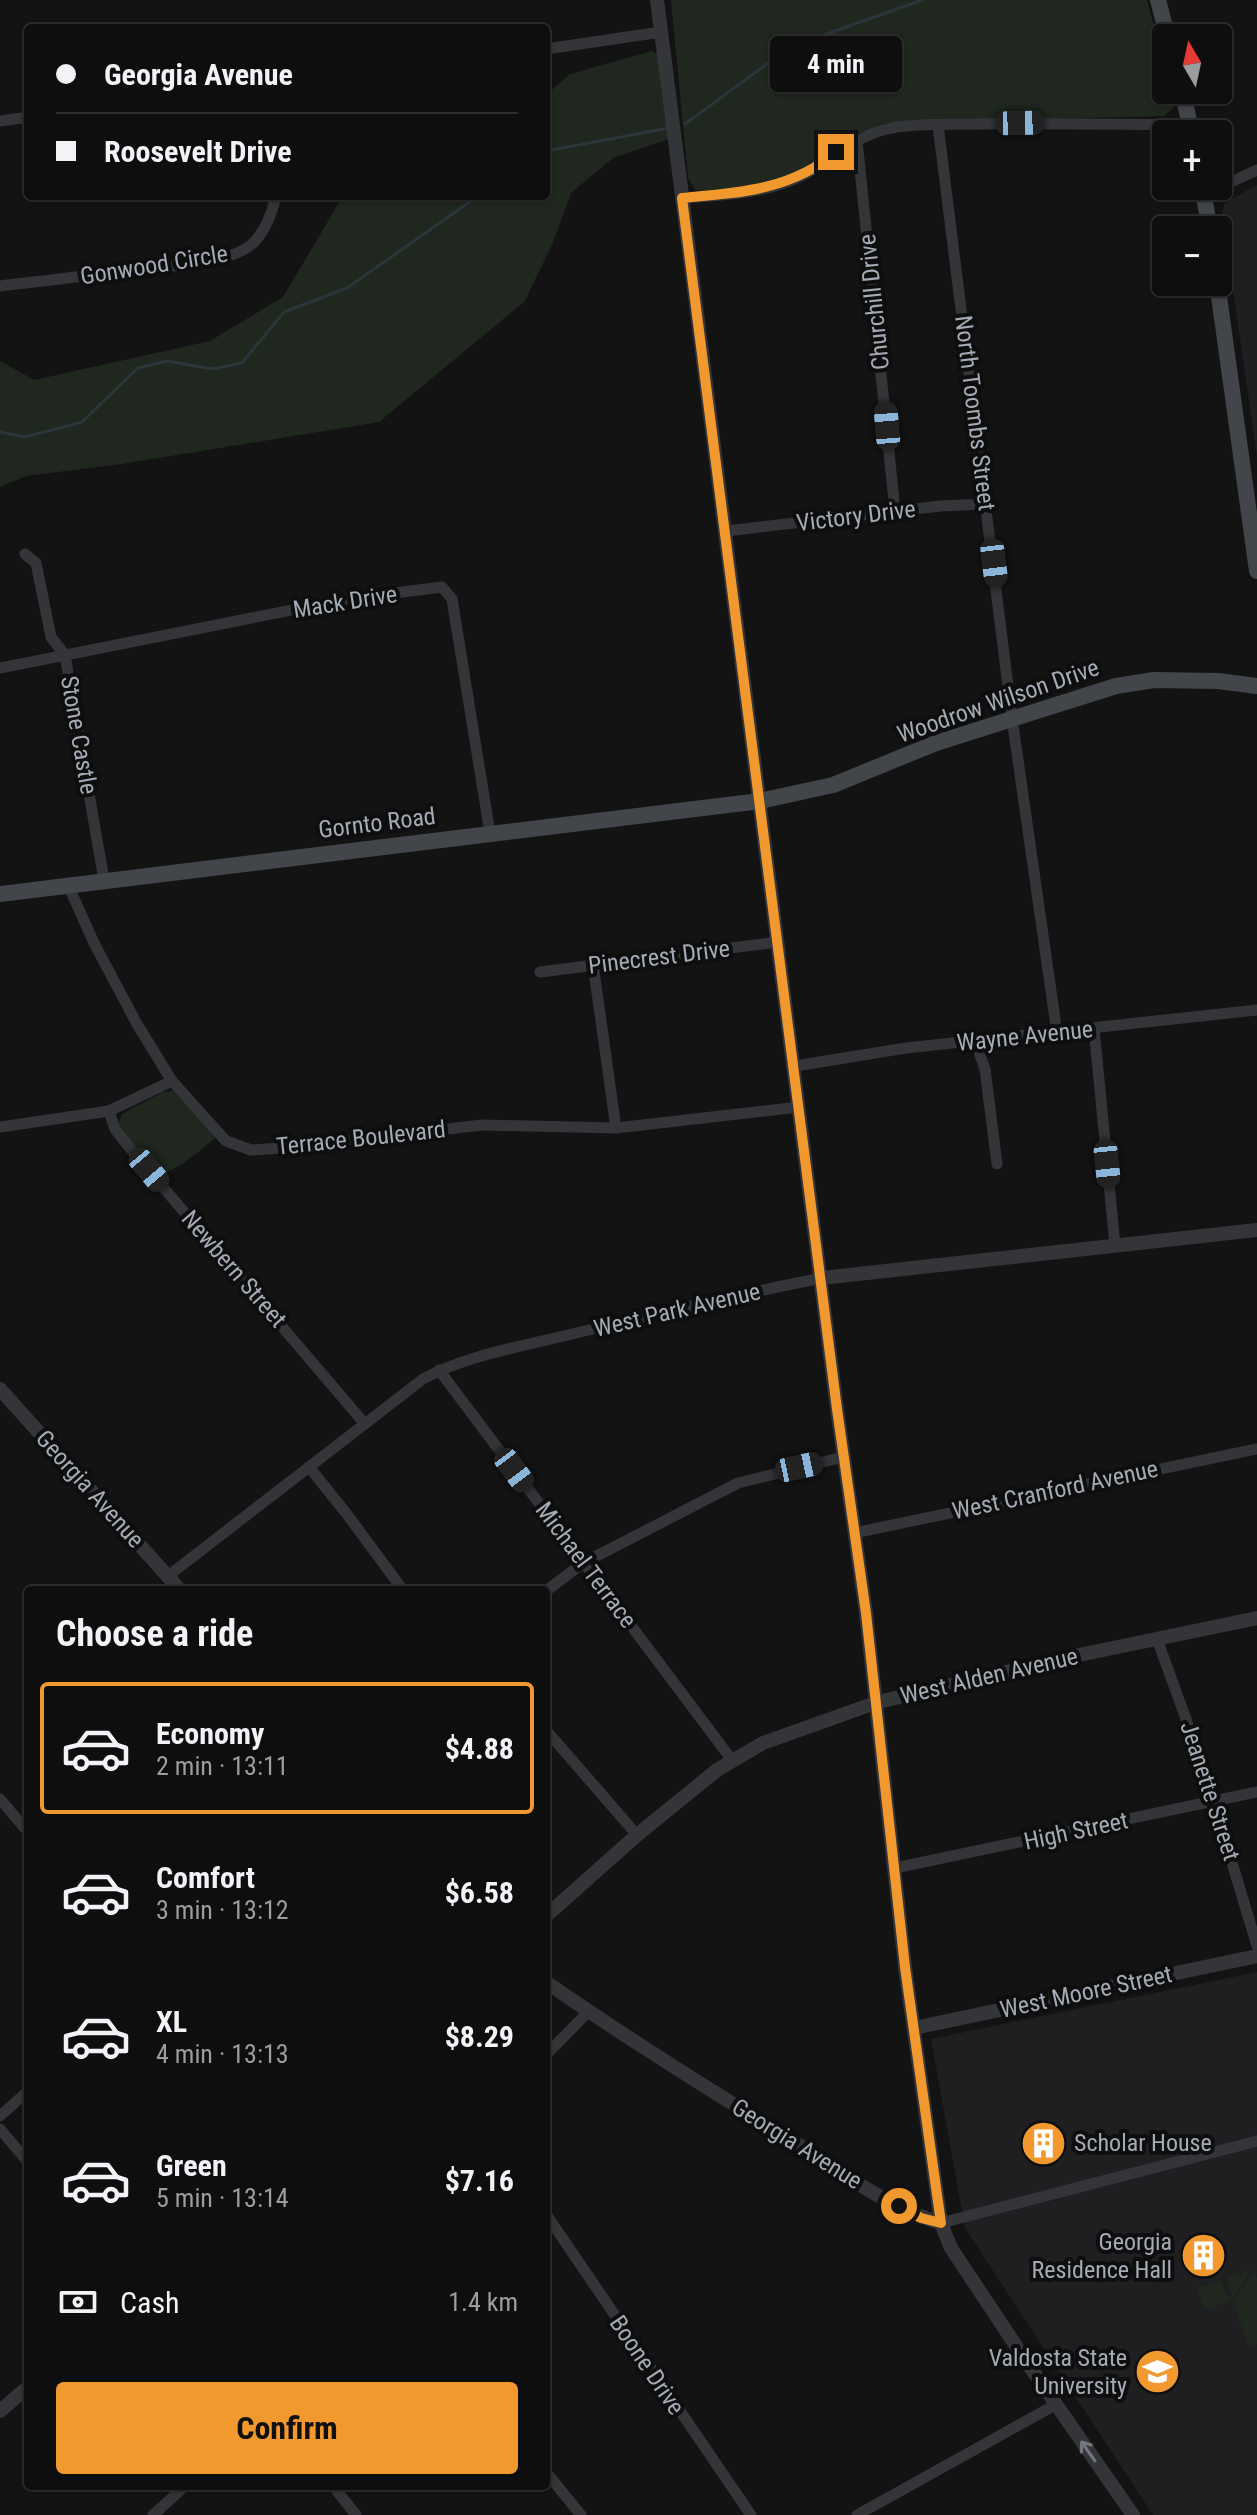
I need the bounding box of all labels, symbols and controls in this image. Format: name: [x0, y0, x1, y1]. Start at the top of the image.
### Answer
north arrow: [1152, 24, 1232, 104]
map controls: [1152, 24, 1232, 296]
callout: 4 min: [770, 36, 902, 92]
text: 4 min: [807, 49, 865, 79]
text: Georgia Avenue: [104, 57, 293, 92]
car: [996, 111, 1044, 135]
button: +: [1152, 120, 1232, 200]
text: Roosevelt Drive: [104, 134, 292, 169]
route end: [818, 134, 854, 170]
button: −: [1152, 216, 1232, 296]
street label: Churchill Drive: [853, 233, 895, 371]
street label: Gonwood Circle: [78, 240, 230, 290]
street label: North Toombs Street: [949, 314, 1001, 512]
car: [873, 401, 901, 451]
street label: Victory Drive: [795, 495, 917, 537]
car: [979, 538, 1009, 588]
street label: Mack Drive: [291, 580, 399, 624]
street label: Woodrow Wilson Drive: [893, 653, 1103, 749]
street label: Stone Castle: [55, 674, 103, 796]
street label: Gornto Road: [317, 802, 437, 844]
street label: Pinecrest Drive: [587, 934, 731, 980]
street label: Wayne Avenue: [956, 1015, 1094, 1057]
street label: Terrace Boulevard: [275, 1115, 447, 1161]
car: [1093, 1139, 1121, 1189]
car: [124, 1144, 174, 1196]
street label: Newbern Street: [176, 1205, 292, 1333]
street label: West Park Avenue: [591, 1277, 763, 1343]
street label: Georgia Avenue: [30, 1425, 150, 1553]
car: [490, 1444, 538, 1496]
car: [773, 1450, 825, 1484]
street label: West Cranford Avenue: [950, 1455, 1160, 1525]
street label: Michael Terrace: [530, 1497, 642, 1633]
text: Choose a ride: [56, 1613, 253, 1655]
street label: West Alden Avenue: [897, 1642, 1081, 1710]
icon: car: [60, 1712, 132, 1784]
text: Economy: [156, 1716, 264, 1751]
street label: Jeanette Street: [1174, 1718, 1246, 1864]
text: $4.88: [445, 1731, 514, 1766]
text: 2 min · 13:11: [156, 1751, 289, 1781]
street label: High Street: [1021, 1806, 1131, 1856]
icon: car: [60, 1856, 132, 1928]
text: Comfort: [156, 1860, 255, 1895]
text: $6.58: [445, 1875, 514, 1910]
text: 3 min · 13:12: [156, 1895, 289, 1925]
street label: West Moore Street: [997, 1960, 1175, 2024]
icon: car: [60, 2000, 132, 2072]
text: XL: [156, 2004, 187, 2039]
text: $8.29: [445, 2019, 514, 2054]
text: 4 min · 13:13: [156, 2039, 289, 2069]
street label: Georgia Avenue: [727, 2093, 867, 2195]
building icon: Scholar House: [1019, 2119, 1067, 2167]
place label: Scholar House: [1074, 2129, 1212, 2157]
icon: car: [60, 2144, 132, 2216]
text: Green: [156, 2148, 227, 2183]
text: $7.16: [445, 2163, 514, 2198]
text: 5 min · 13:14: [156, 2183, 289, 2213]
route start: [881, 2188, 917, 2224]
place label: Georgia Residence Hall: [1032, 2228, 1172, 2284]
building icon: Georgia Residence Hall: [1179, 2232, 1227, 2280]
icon: cash: [56, 2280, 100, 2324]
text: Cash: [120, 2285, 180, 2320]
text: 1.4 km: [448, 2287, 518, 2317]
street label: Boone Drive: [604, 2310, 690, 2420]
place label: Valdosta State University: [989, 2344, 1127, 2400]
school or university icon: Valdosta State University: [1134, 2348, 1182, 2396]
button: Confirm: [56, 2382, 518, 2474]
one-way arrow: [1080, 2441, 1096, 2463]

